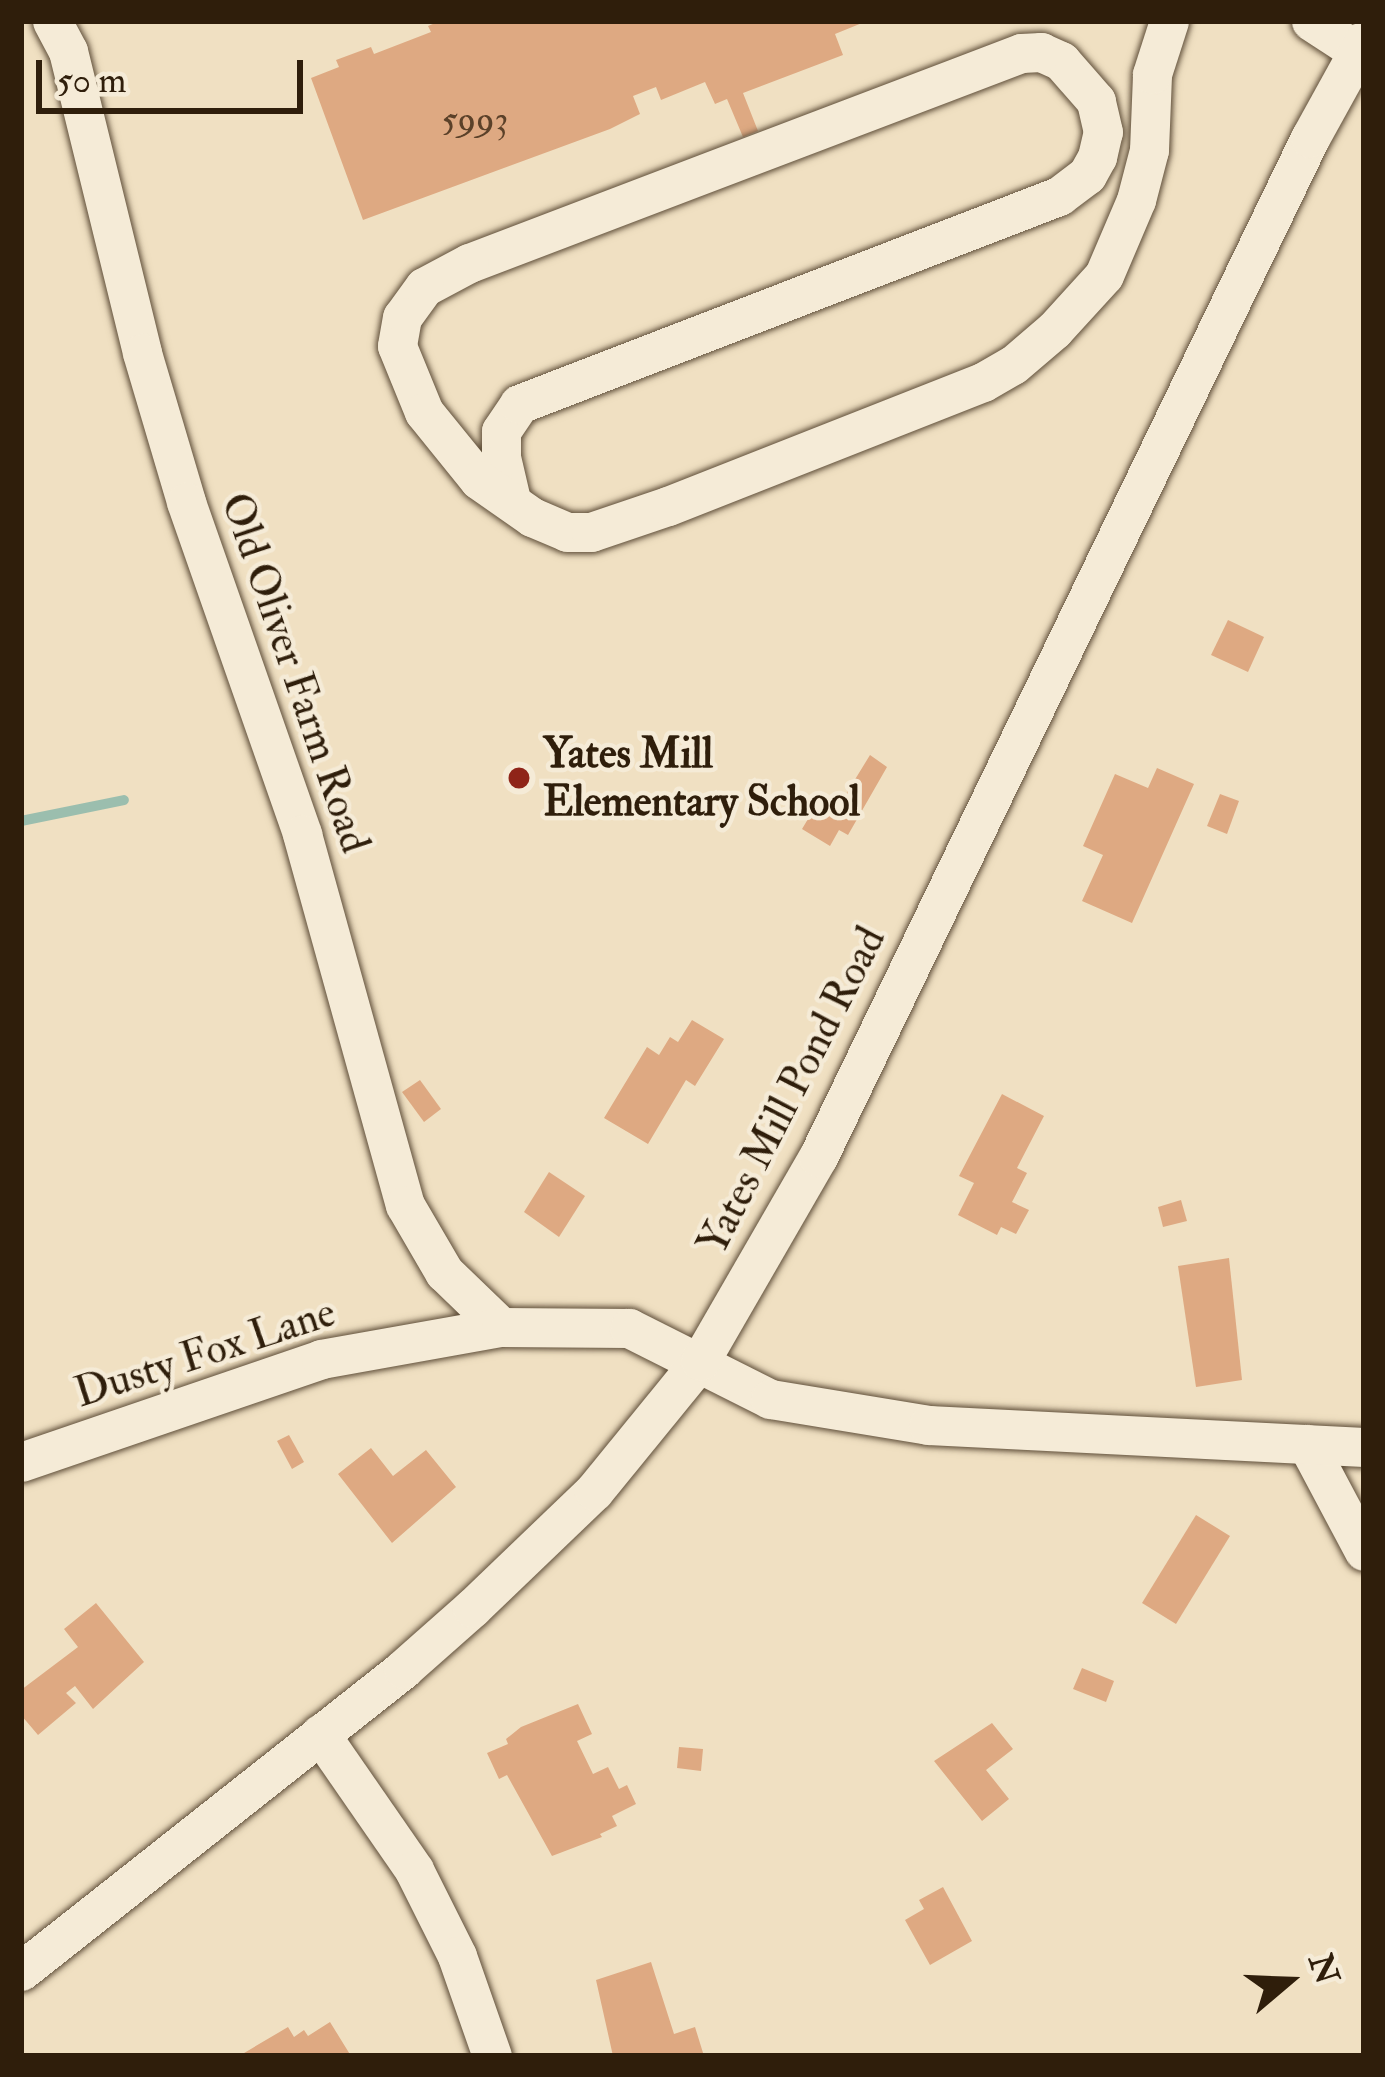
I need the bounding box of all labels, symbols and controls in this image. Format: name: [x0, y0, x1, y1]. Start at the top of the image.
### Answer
scale bar: [42, 36, 309, 110]
text: 50 m: [57, 58, 126, 103]
house number: 5993: [442, 98, 508, 142]
street label: Old Oliver Farm Road: [210, 487, 380, 859]
place label: Yates Mill Elementary School: [543, 729, 860, 828]
marker: Yates Mill Elementary School: [506, 765, 532, 791]
street label: Yates Mill Pond Road: [688, 919, 896, 1263]
street label: Dusty Fox Lane: [68, 1287, 342, 1419]
north arrow: [1229, 1921, 1349, 2041]
text: N: [1299, 1948, 1348, 1990]

